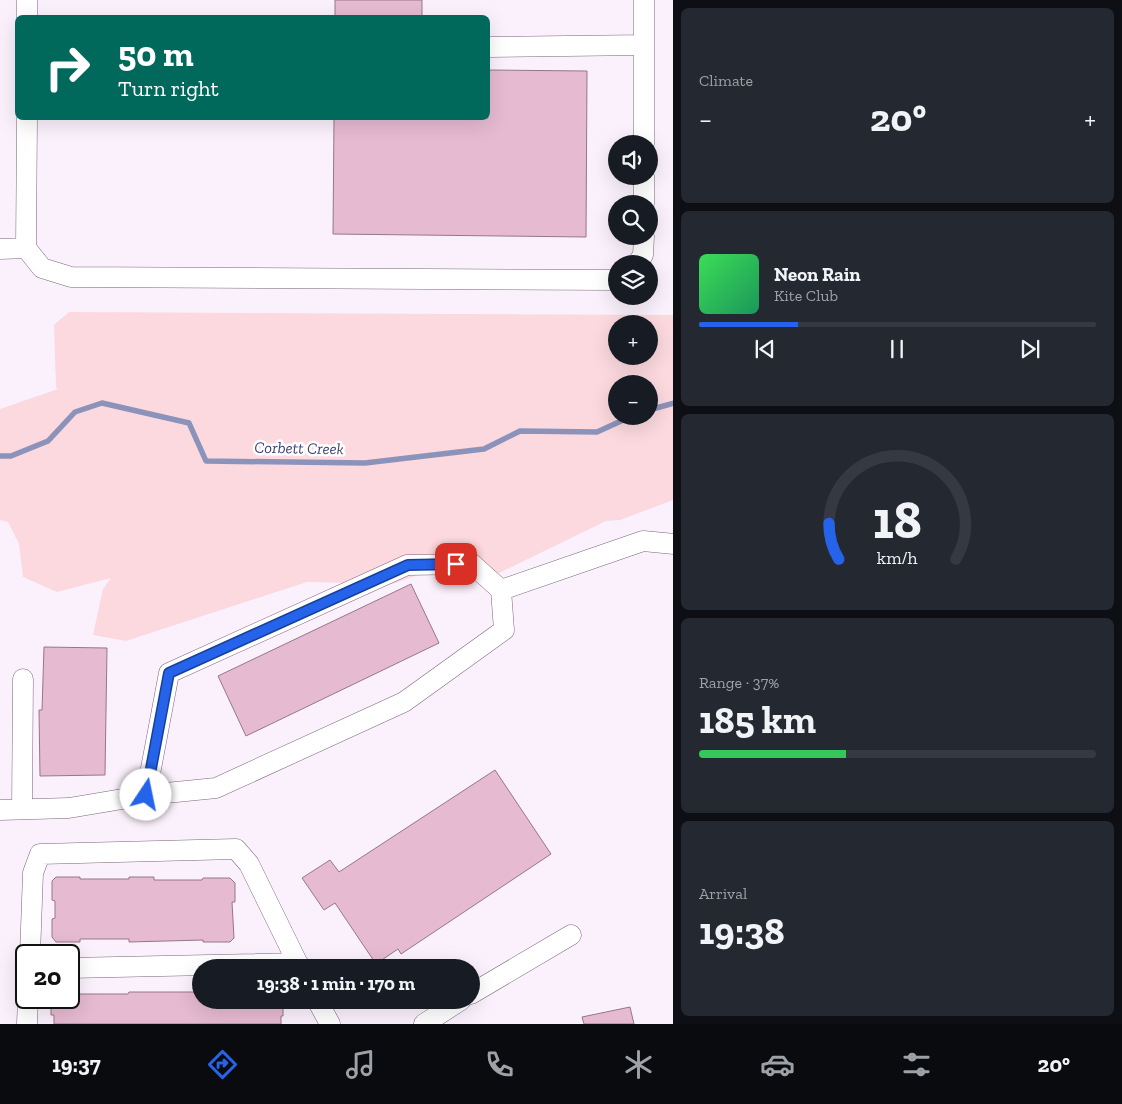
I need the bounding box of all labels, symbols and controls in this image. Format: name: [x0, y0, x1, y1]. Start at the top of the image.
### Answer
text: 50 m: [118, 33, 194, 75]
icon: right: [35, 35, 100, 100]
text: Climate: [699, 71, 753, 90]
text: Turn right: [118, 75, 219, 102]
text: 20°: [870, 95, 926, 141]
text: −: [699, 103, 712, 136]
text: +: [1084, 103, 1096, 136]
map controls: [608, 135, 658, 425]
button: sound: [608, 135, 658, 185]
button: search: [608, 195, 658, 245]
button: layers: [608, 255, 658, 305]
text: Neon Rain: [774, 263, 861, 286]
text: Kite Club: [774, 286, 838, 305]
button: +: [608, 315, 658, 365]
icon: previous: [751, 335, 779, 363]
icon: pause: [883, 335, 911, 363]
icon: next: [1016, 335, 1044, 363]
button: −: [608, 375, 658, 425]
water label: Corbett Creek: [254, 438, 344, 458]
text: 18: [873, 489, 922, 551]
pin: [435, 543, 477, 585]
text: km/h: [877, 547, 918, 569]
icon: arrive: [442, 550, 470, 578]
text: Range · 37%: [699, 673, 779, 692]
text: 185 km: [699, 697, 816, 743]
position arrow: [119, 768, 171, 820]
text: Arrival: [699, 884, 747, 903]
text: 19:38: [699, 908, 785, 954]
speed limit sign: 20: [15, 944, 80, 1009]
text: 19:38 · 1 min · 170 m: [257, 972, 415, 995]
icon: directions: [205, 1047, 240, 1082]
icon: music: [343, 1047, 378, 1082]
icon: phone: [482, 1047, 517, 1082]
icon: climate: [621, 1047, 656, 1082]
icon: car: [760, 1047, 795, 1082]
icon: filters: [899, 1047, 934, 1082]
text: 19:37: [52, 1051, 101, 1078]
text: 20°: [1038, 1051, 1070, 1078]

